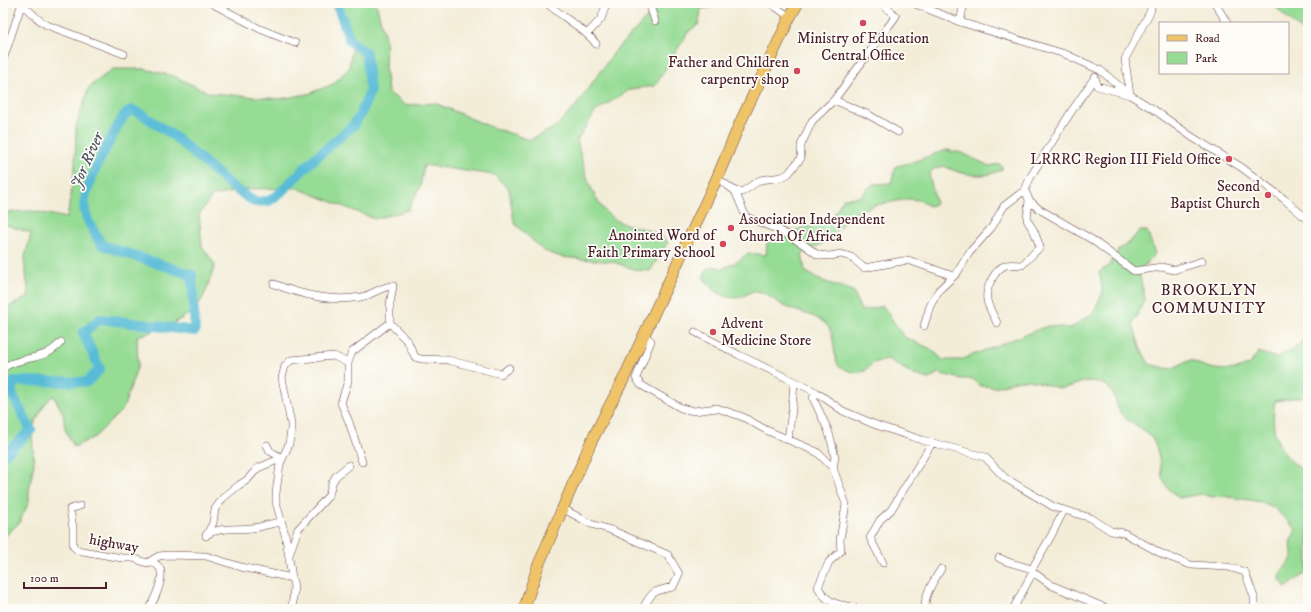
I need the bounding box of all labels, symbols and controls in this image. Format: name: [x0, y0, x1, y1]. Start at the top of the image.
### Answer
marker: Ministry of Education Central Office: [858, 18, 868, 28]
legend: [1159, 22, 1289, 74]
place label: Ministry of Education Central Office: [797, 29, 929, 65]
text: Road: [1195, 31, 1220, 46]
text: Park: [1195, 51, 1217, 66]
place label: Father and Children carpentry shop: [668, 53, 789, 89]
marker: Father and Children carpentry shop: [792, 66, 802, 76]
water label: Jor River: [66, 128, 109, 192]
place label: LRRRC Region III Field Office: [1030, 150, 1221, 169]
marker: LRRRC Region III Field Office: [1224, 154, 1234, 164]
place label: Second Baptist Church: [1170, 177, 1261, 213]
marker: Second Baptist Church: [1263, 190, 1273, 200]
place label: Association Independent Church Of Africa: [739, 210, 885, 246]
marker: Association Independent Church Of Africa: [726, 223, 736, 233]
place label: Anointed Word of Faith Primary School: [587, 226, 717, 262]
marker: Anointed Word of Faith Primary School: [718, 239, 728, 249]
district label: BROOKLYN COMMUNITY: [1152, 280, 1266, 318]
place label: Advent Medicine Store: [721, 314, 811, 350]
marker: Advent Medicine Store: [708, 327, 718, 337]
street label: highway: [88, 530, 141, 557]
scale bar: [24, 564, 106, 590]
text: 100 m: [30, 571, 59, 586]

